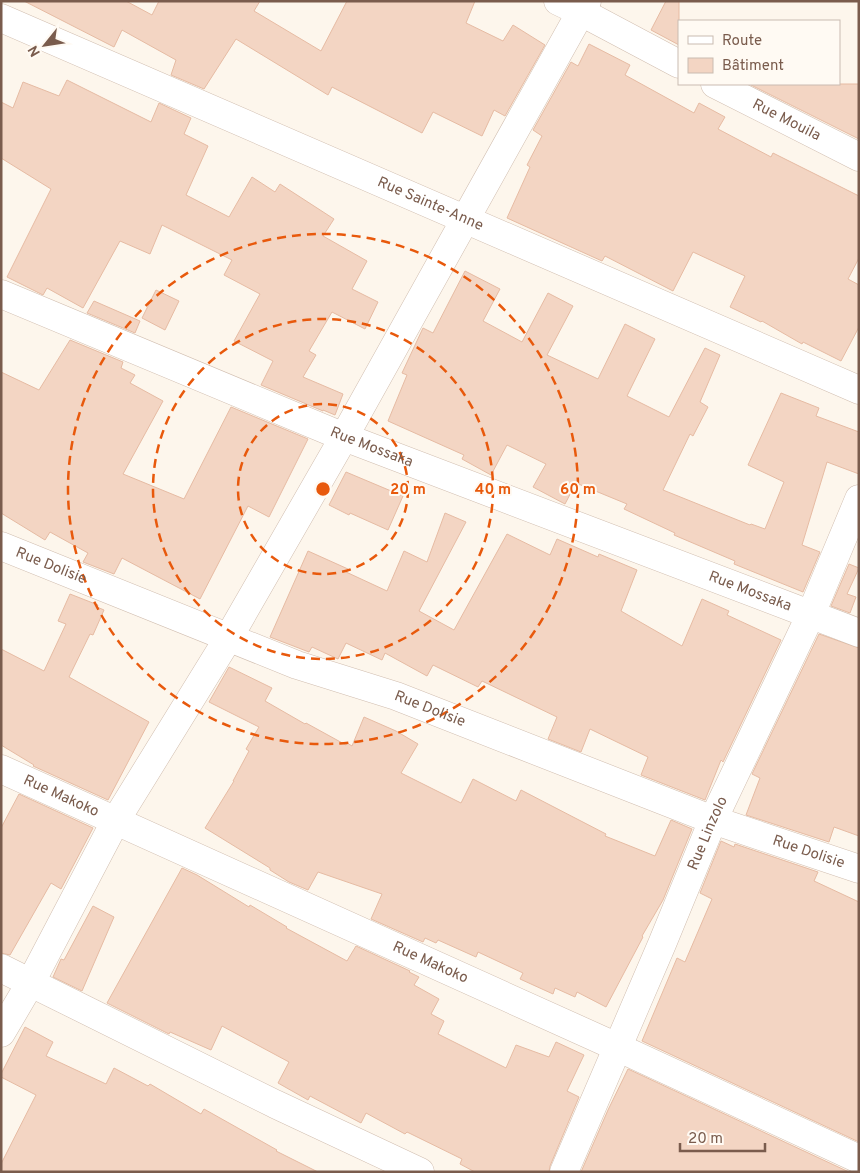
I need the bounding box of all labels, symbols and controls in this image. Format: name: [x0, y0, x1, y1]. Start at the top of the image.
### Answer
north arrow: [20, 20, 70, 70]
legend: [678, 20, 840, 85]
text: Route: [722, 32, 762, 51]
text: N: [25, 42, 45, 59]
text: Bâtiment: [722, 57, 784, 76]
street label: Rue Mouila: [749, 95, 824, 145]
street label: Rue Sainte-Anne: [374, 173, 486, 236]
street label: Rue Mossaka: [327, 423, 416, 472]
centre of rings: [314, 480, 332, 498]
text: 20 m: [390, 481, 426, 500]
text: 40 m: [475, 481, 511, 500]
text: 60 m: [560, 481, 596, 500]
street label: Rue Dolisie: [13, 543, 89, 589]
street label: Rue Mossaka: [706, 567, 794, 616]
street label: Rue Dolisie: [391, 687, 468, 732]
street label: Rue Makoko: [20, 771, 102, 821]
street label: Rue Linzolo: [684, 793, 732, 873]
street label: Rue Dolisie: [770, 831, 847, 873]
street label: Rue Makoko: [389, 937, 471, 988]
scale bar: [680, 1120, 765, 1152]
text: 20 m: [688, 1130, 723, 1149]

